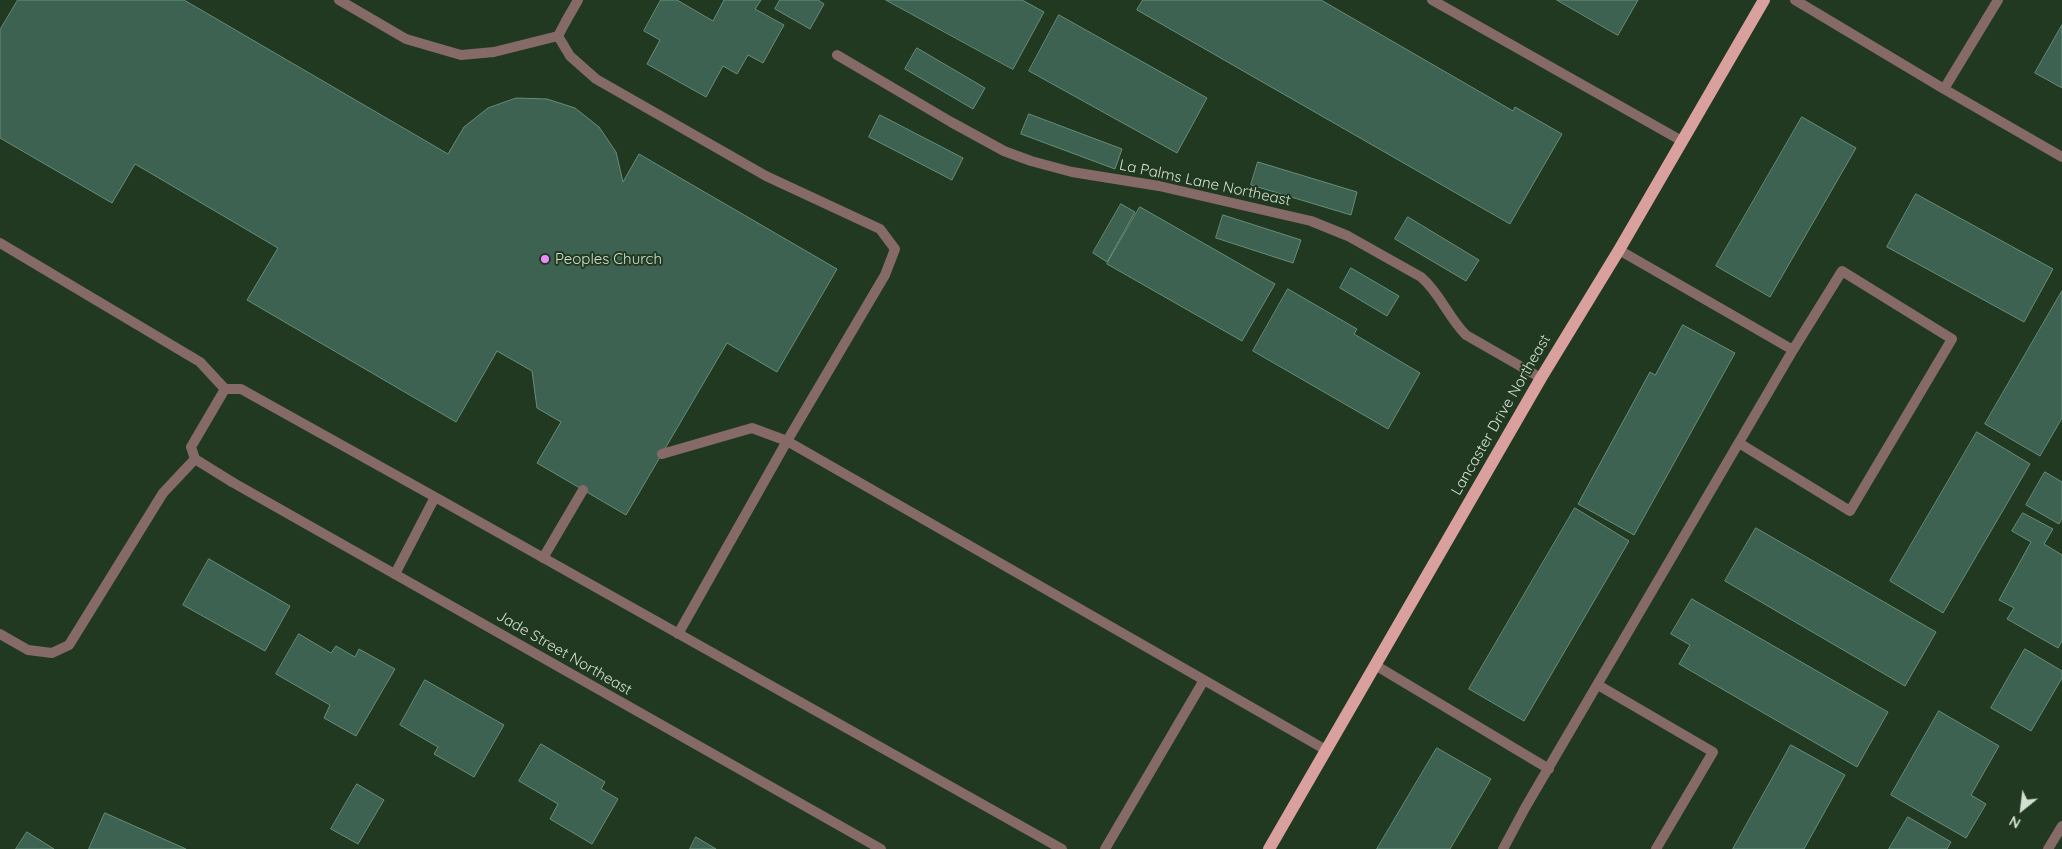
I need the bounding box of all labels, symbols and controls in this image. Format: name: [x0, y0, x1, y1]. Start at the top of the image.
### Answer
street label: La Palms Lane Northeast: [1118, 156, 1292, 210]
place label: Peoples Church: [555, 250, 662, 268]
marker: Peoples Church: [539, 253, 551, 265]
street label: Lancaster Drive Northeast: [1448, 332, 1554, 498]
street label: Jade Street Northeast: [493, 607, 635, 699]
north arrow: [1997, 784, 2047, 834]
text: N: [2006, 812, 2024, 832]

